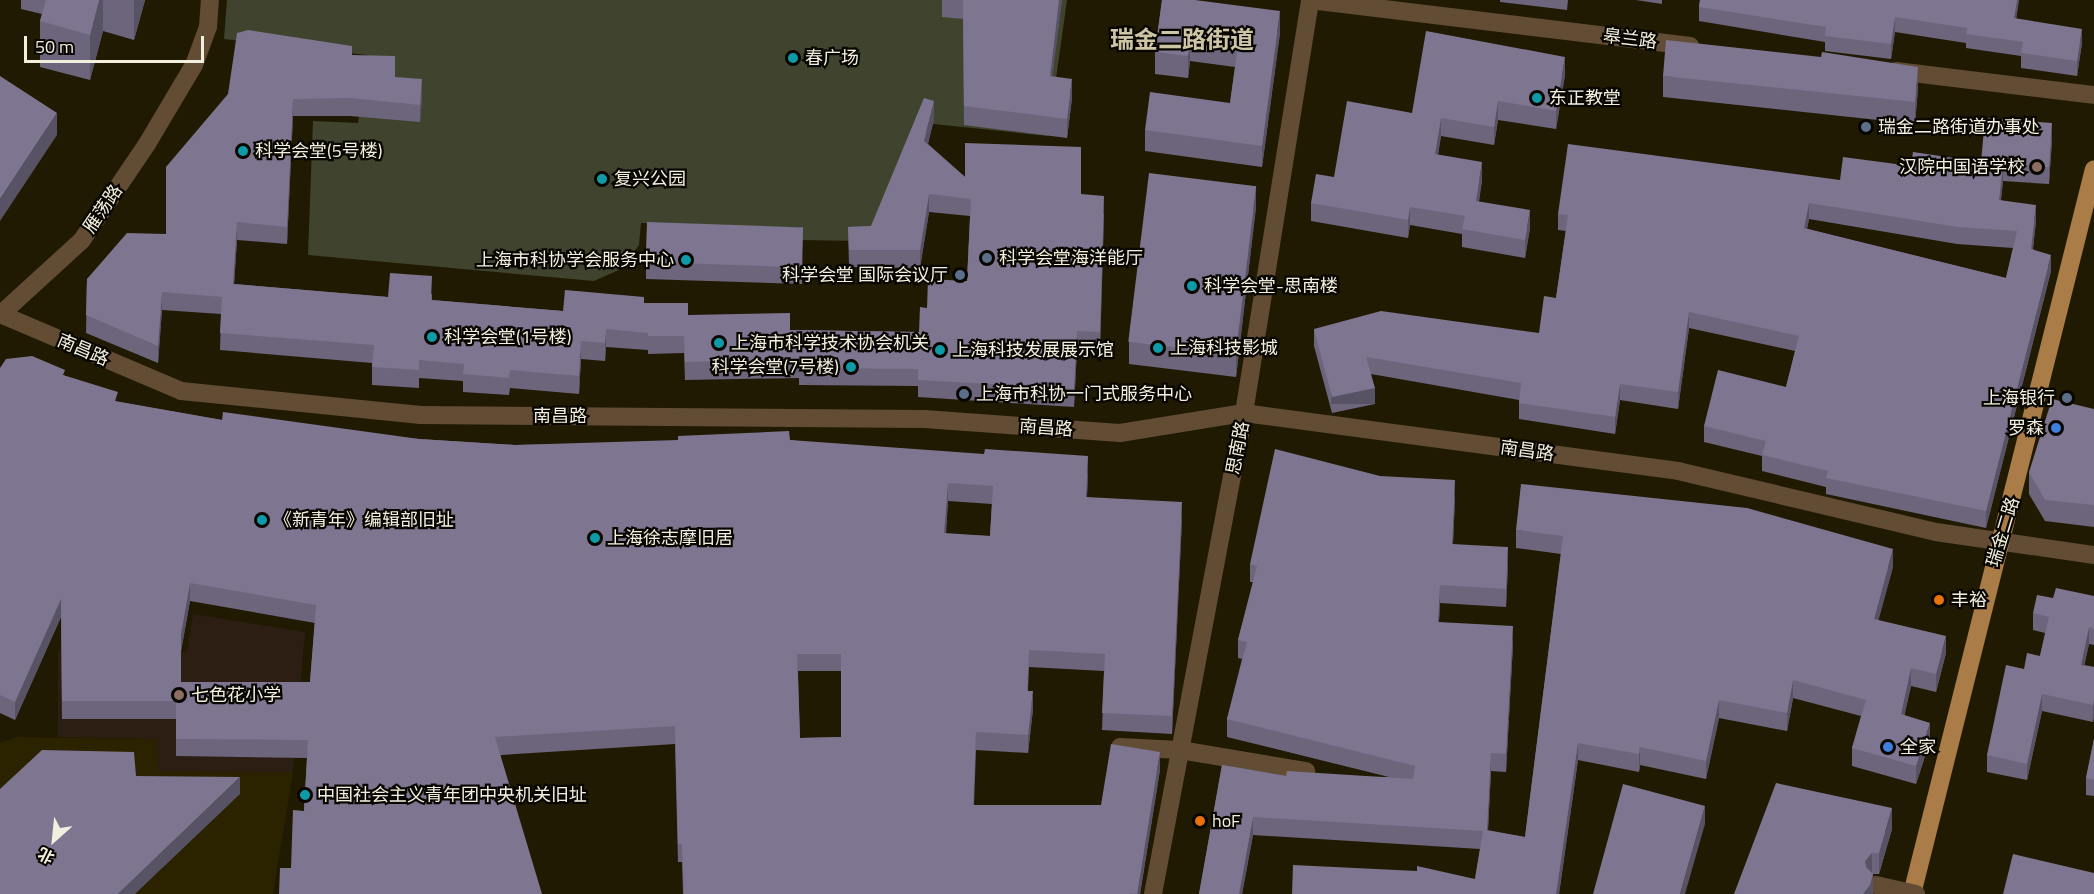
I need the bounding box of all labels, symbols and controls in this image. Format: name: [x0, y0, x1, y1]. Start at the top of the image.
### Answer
scale bar: [27, 24, 207, 62]
street label: 皋兰路: [1602, 25, 1658, 53]
district label: 瑞金二路街道: [1110, 26, 1254, 54]
text: 50 m: [35, 33, 74, 60]
place label: 春广场: [805, 47, 859, 69]
marker: 春广场: [786, 51, 800, 65]
place label: 东正教堂: [1549, 87, 1621, 109]
marker: 东正教堂: [1530, 91, 1544, 105]
place label: 瑞金二路街道办事处: [1878, 116, 2040, 138]
marker: 瑞金二路街道办事处: [1859, 120, 1873, 134]
place label: 科学会堂(5号楼): [255, 140, 383, 162]
marker: 科学会堂(5号楼): [236, 144, 250, 158]
place label: 汉院中国语学校: [1899, 156, 2025, 178]
marker: 汉院中国语学校: [2030, 160, 2044, 174]
place label: 复兴公园: [614, 168, 686, 190]
marker: 复兴公园: [595, 172, 609, 186]
street label: 雁荡路: [79, 181, 127, 237]
place label: 科学会堂海洋能厅: [999, 247, 1143, 269]
place label: 上海市科协学会服务中心: [476, 249, 674, 271]
marker: 科学会堂海洋能厅: [980, 251, 994, 265]
marker: 上海市科协学会服务中心: [679, 253, 693, 267]
place label: 科学会堂 国际会议厅: [782, 264, 948, 286]
marker: 科学会堂 国际会议厅: [953, 268, 967, 282]
place label: 科学会堂-思南楼: [1204, 275, 1338, 297]
marker: 科学会堂-思南楼: [1185, 279, 1199, 293]
place label: 科学会堂(1号楼): [444, 326, 572, 348]
street label: 南昌路: [54, 330, 112, 370]
marker: 科学会堂(1号楼): [425, 330, 439, 344]
place label: 上海市科学技术协会机关: [731, 332, 929, 354]
marker: 上海市科学技术协会机关: [712, 336, 726, 350]
place label: 上海科技影城: [1170, 337, 1278, 359]
place label: 上海科技发展展示馆: [952, 339, 1114, 361]
marker: 上海科技影城: [1151, 341, 1165, 355]
marker: 上海科技发展展示馆: [933, 343, 947, 357]
place label: 科学会堂(7号楼): [711, 356, 839, 378]
marker: 科学会堂(7号楼): [844, 360, 858, 374]
place label: 上海市科协一门式服务中心: [976, 383, 1192, 405]
marker: 上海市科协一门式服务中心: [957, 387, 971, 401]
place label: 上海银行: [1983, 387, 2055, 409]
marker: 上海银行: [2060, 391, 2074, 405]
street label: 南昌路: [533, 405, 587, 427]
street label: 南昌路: [1018, 415, 1074, 441]
place label: 罗森: [2008, 417, 2044, 439]
street label: 思南路: [1222, 419, 1254, 477]
marker: 罗森: [2049, 421, 2063, 435]
street label: 南昌路: [1499, 437, 1555, 465]
street label: 瑞金二路: [1982, 494, 2024, 570]
place label: 《新青年》编辑部旧址: [274, 509, 454, 531]
marker: 《新青年》编辑部旧址: [255, 513, 269, 527]
place label: 上海徐志摩旧居: [607, 527, 733, 549]
marker: 上海徐志摩旧居: [588, 531, 602, 545]
place label: 丰裕: [1951, 589, 1987, 611]
marker: 丰裕: [1932, 593, 1946, 607]
place label: 七色花小学: [191, 684, 281, 706]
marker: 七色花小学: [172, 688, 186, 702]
place label: 全家: [1900, 736, 1936, 758]
marker: 全家: [1881, 740, 1895, 754]
place label: 中国社会主义青年团中央机关旧址: [317, 784, 587, 806]
marker: 中国社会主义青年团中央机关旧址: [298, 788, 312, 802]
north arrow: [24, 810, 84, 870]
place label: hoF: [1212, 810, 1241, 832]
marker: hoF: [1193, 814, 1207, 828]
text: 北: [33, 842, 58, 870]

